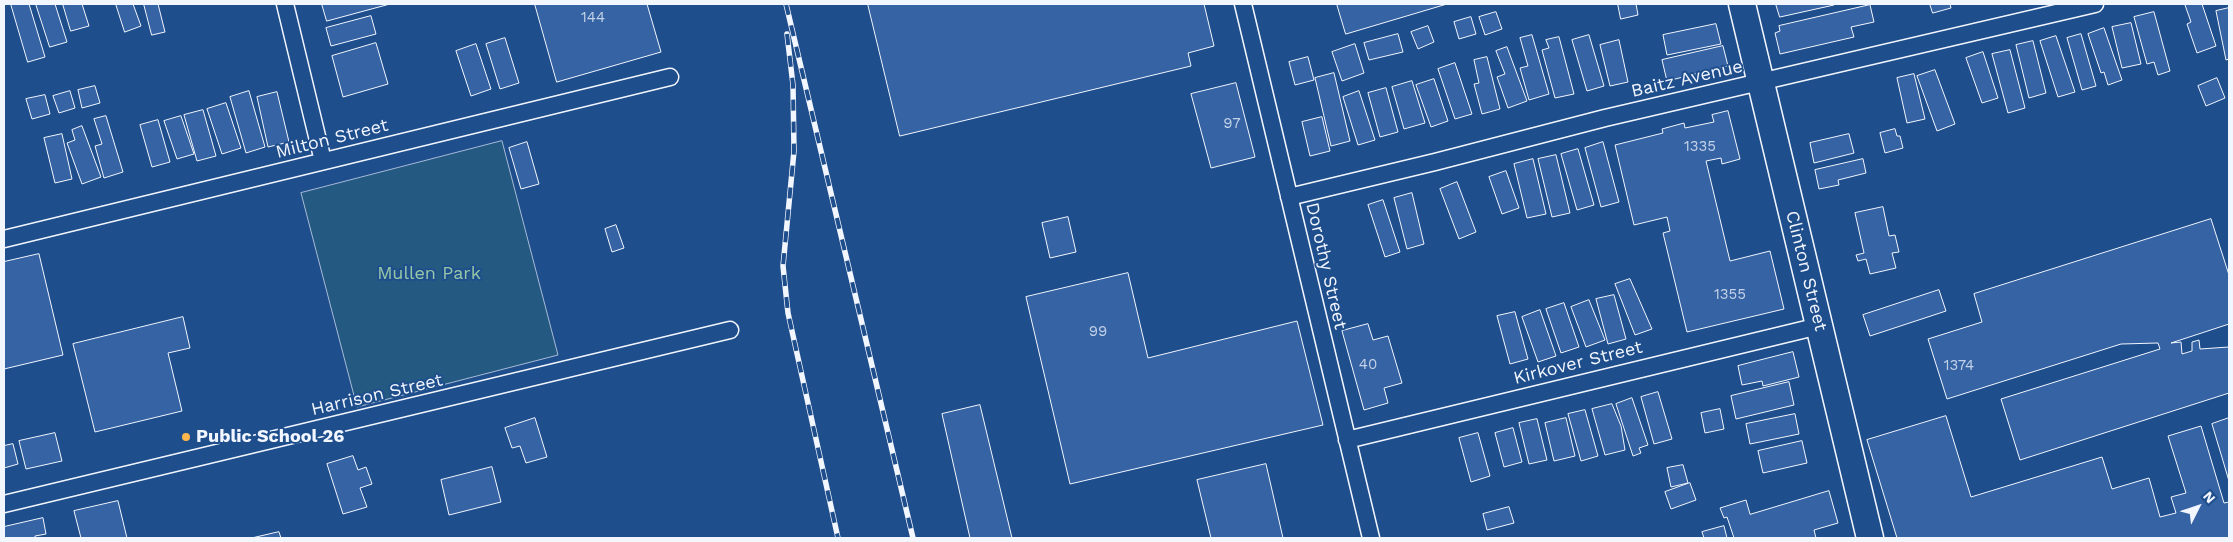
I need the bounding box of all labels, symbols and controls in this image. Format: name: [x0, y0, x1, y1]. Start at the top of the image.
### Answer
house number: 144: [581, 9, 605, 27]
street label: Baitz Avenue: [1629, 56, 1745, 102]
street label: Milton Street: [274, 115, 390, 163]
house number: 97: [1223, 115, 1241, 133]
house number: 1335: [1684, 138, 1716, 156]
street label: Dorothy Street: [1301, 200, 1351, 332]
street label: Clinton Street: [1781, 208, 1831, 334]
park label: Mullen Park: [377, 263, 481, 285]
house number: 1355: [1714, 286, 1746, 304]
house number: 99: [1089, 323, 1107, 341]
street label: Kirkover Street: [1511, 337, 1645, 389]
house number: 40: [1359, 356, 1377, 374]
house number: 1374: [1944, 357, 1974, 375]
street label: Harrison Street: [309, 369, 445, 421]
place label: Public School 26: [196, 426, 344, 448]
marker: Public School 26: [180, 431, 192, 443]
north arrow: [2173, 482, 2223, 532]
text: N: [2200, 488, 2219, 506]

